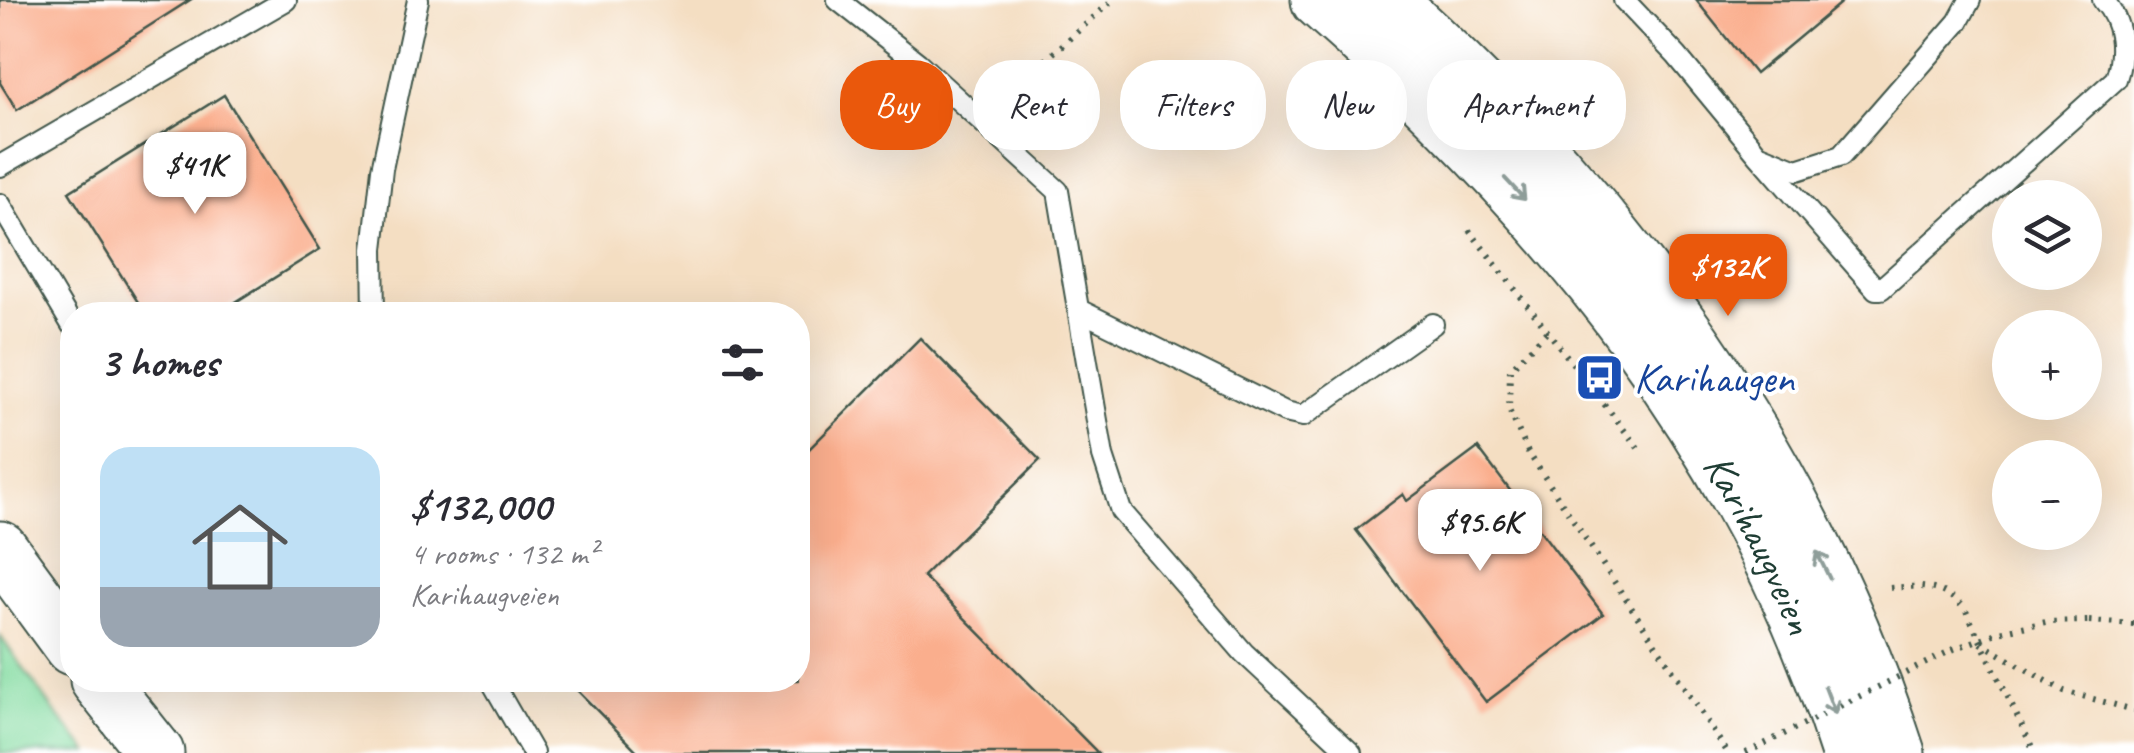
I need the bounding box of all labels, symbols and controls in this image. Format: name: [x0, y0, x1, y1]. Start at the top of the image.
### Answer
chip: Buy: [840, 60, 953, 150]
chip: Rent: [973, 60, 1100, 150]
chip: Filters: [1120, 60, 1266, 150]
chip: New: [1286, 60, 1407, 150]
chip: Apartment: [1427, 60, 1626, 150]
pin: $41K: [136, 132, 254, 217]
text: $41K: [165, 144, 225, 185]
one-way arrow: [1503, 176, 1526, 201]
map controls: [1992, 180, 2102, 550]
button: layers: [1992, 180, 2102, 290]
pin: $132K: [1658, 234, 1798, 319]
text: $132K: [1691, 246, 1765, 287]
button: +: [1992, 310, 2102, 420]
icon: filters: [715, 335, 770, 390]
text: 3 homes: [100, 336, 219, 389]
bus stop icon: Karihaugen: [1573, 351, 1625, 403]
place label: Karihaugen: [1634, 352, 1795, 405]
button: −: [1992, 440, 2102, 550]
street label: Karihaugveien: [1691, 444, 1827, 643]
text: $132,000: [410, 480, 551, 533]
icon: home: [180, 487, 300, 607]
pin: $95.6K: [1399, 489, 1561, 574]
text: $95.6K: [1440, 501, 1520, 542]
text: 4 rooms · 132 m²: [410, 533, 597, 574]
one-way arrow: [1812, 550, 1831, 580]
text: Karihaugveien: [410, 574, 559, 615]
one-way arrow: [1823, 685, 1841, 715]

